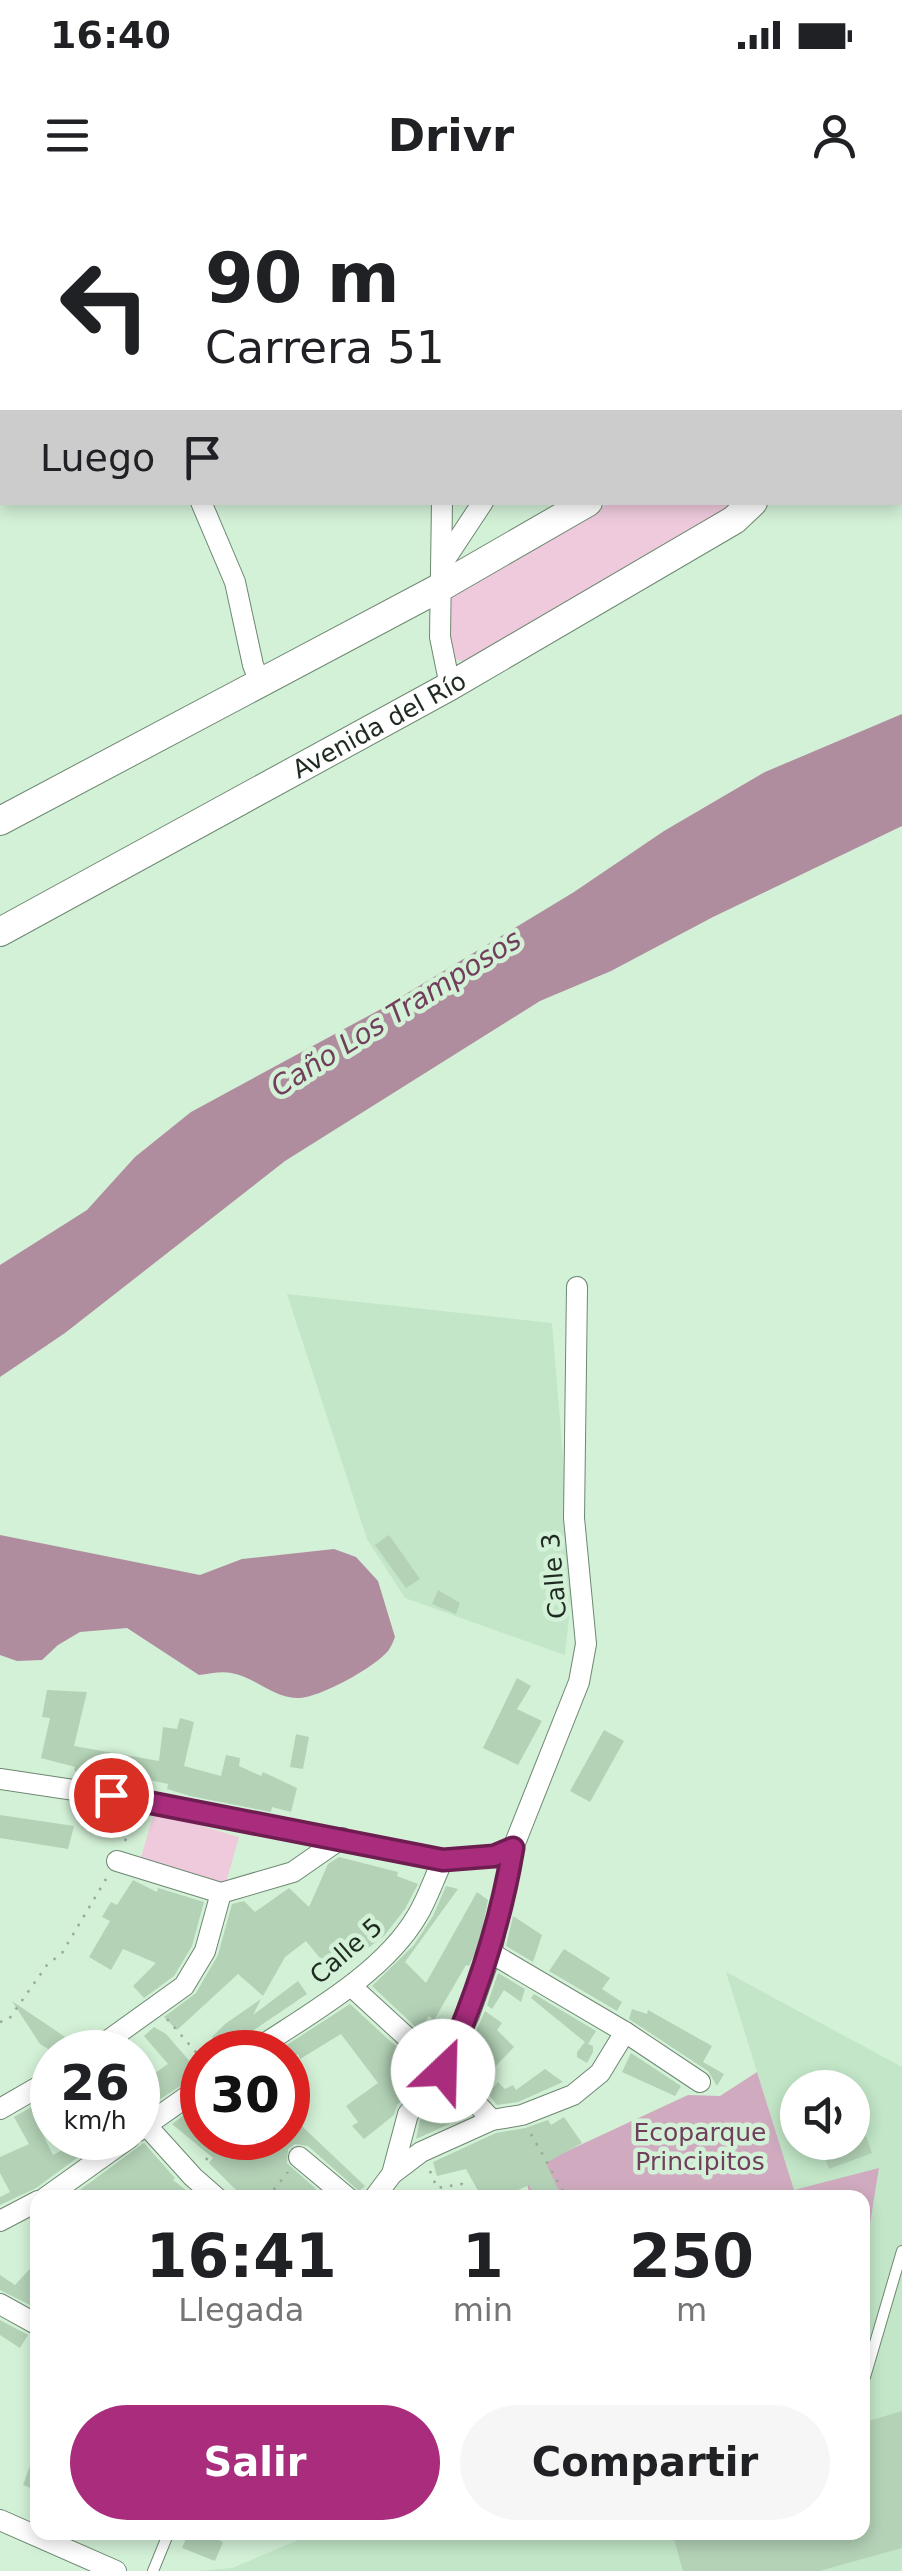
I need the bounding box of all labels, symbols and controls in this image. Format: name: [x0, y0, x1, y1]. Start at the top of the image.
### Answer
text: 16:40: [50, 13, 171, 57]
icon: menu: [40, 108, 95, 163]
icon: person: [807, 108, 862, 163]
text: Drivr: [388, 109, 514, 162]
text: 90 m: [205, 237, 400, 319]
icon: left: [40, 240, 170, 370]
text: Carrera 51: [205, 321, 445, 374]
icon: arrive: [175, 430, 230, 485]
text: Luego: [40, 436, 155, 480]
street label: Avenida del Río: [287, 665, 471, 784]
water label: Caño Los Tramposos: [265, 922, 527, 1104]
street label: Calle 3: [536, 1532, 572, 1620]
pin: [69, 1753, 154, 1838]
icon: arrive: [84, 1768, 139, 1823]
street label: Calle 5: [304, 1912, 388, 1990]
position arrow: [391, 2019, 495, 2123]
speed limit sign: 30: [180, 2030, 310, 2160]
text: 26: [60, 2054, 130, 2112]
map controls: [780, 2070, 870, 2160]
button: sound: [780, 2070, 870, 2160]
text: km/h: [63, 2106, 127, 2135]
park label: Ecoparque Principitos: [634, 2118, 766, 2176]
text: 16:41: [146, 2221, 337, 2291]
text: 1: [462, 2221, 504, 2291]
text: 250: [629, 2221, 754, 2291]
text: Llegada: [178, 2291, 304, 2329]
text: min: [453, 2291, 513, 2329]
text: m: [676, 2291, 707, 2329]
button: Salir: [70, 2405, 440, 2520]
button: Compartir: [460, 2405, 830, 2520]

